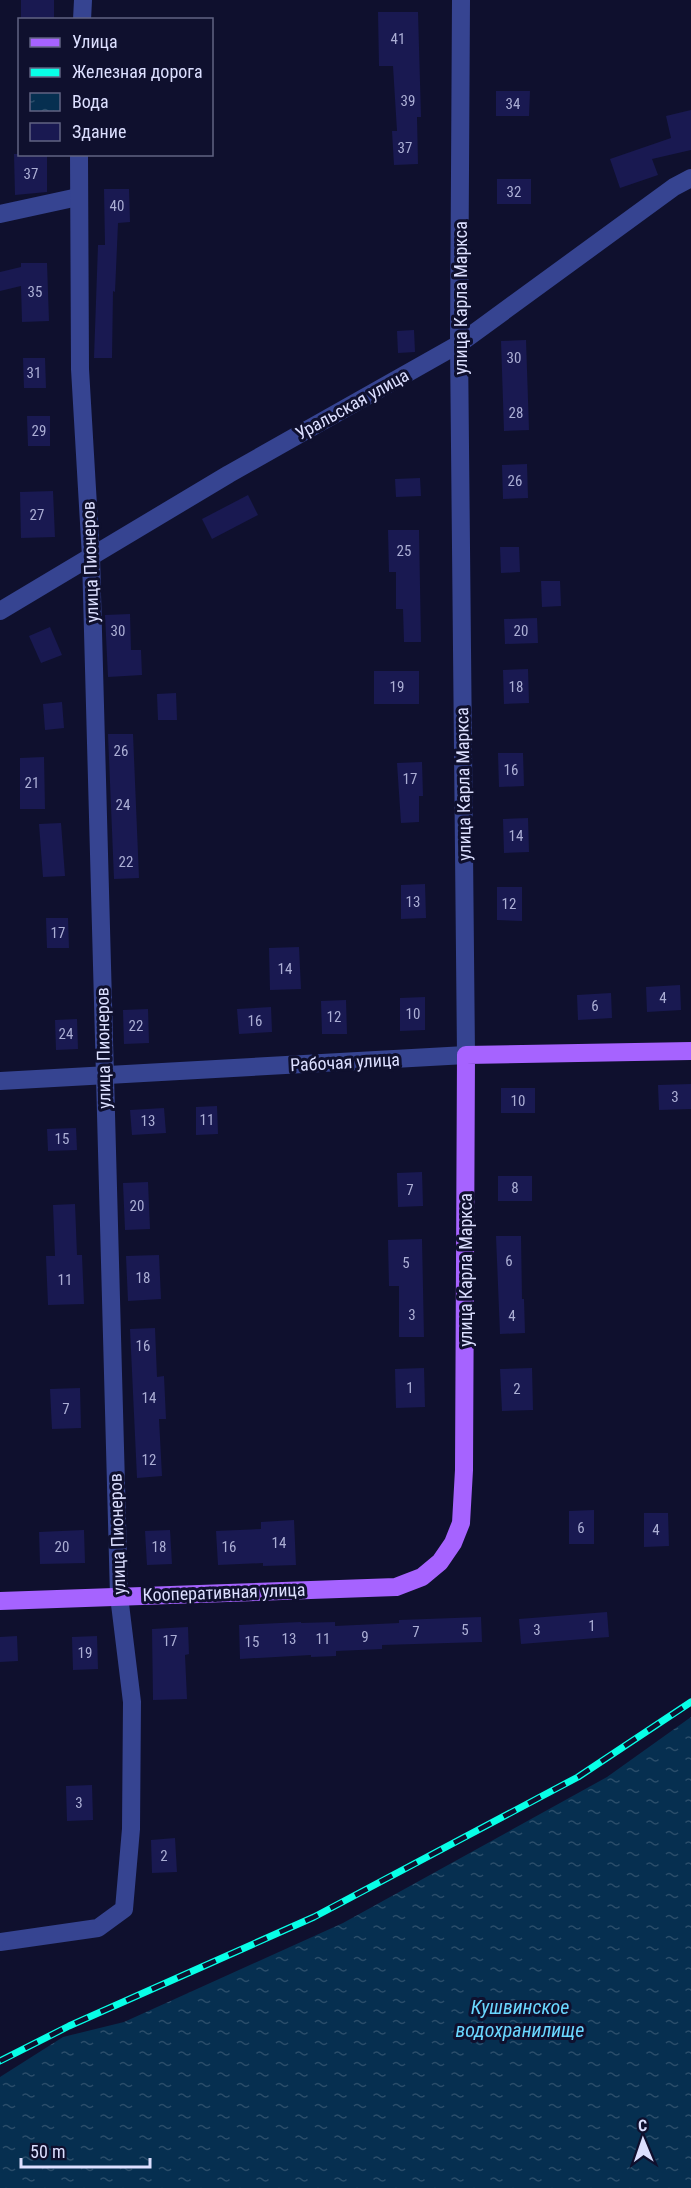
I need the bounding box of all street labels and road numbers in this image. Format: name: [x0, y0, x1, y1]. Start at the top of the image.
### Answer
street label: улица Карла Маркса: [450, 221, 471, 375]
street label: Уральская улица: [292, 364, 412, 444]
street label: улица Пионеров: [77, 501, 103, 623]
street label: улица Карла Маркса: [451, 707, 475, 861]
street label: улица Пионеров: [91, 987, 115, 1109]
street label: Рабочая улица: [290, 1049, 400, 1075]
street label: улица Карла Маркса: [455, 1193, 476, 1347]
street label: улица Пионеров: [104, 1473, 130, 1595]
street label: Кооперативная улица: [142, 1579, 306, 1605]

